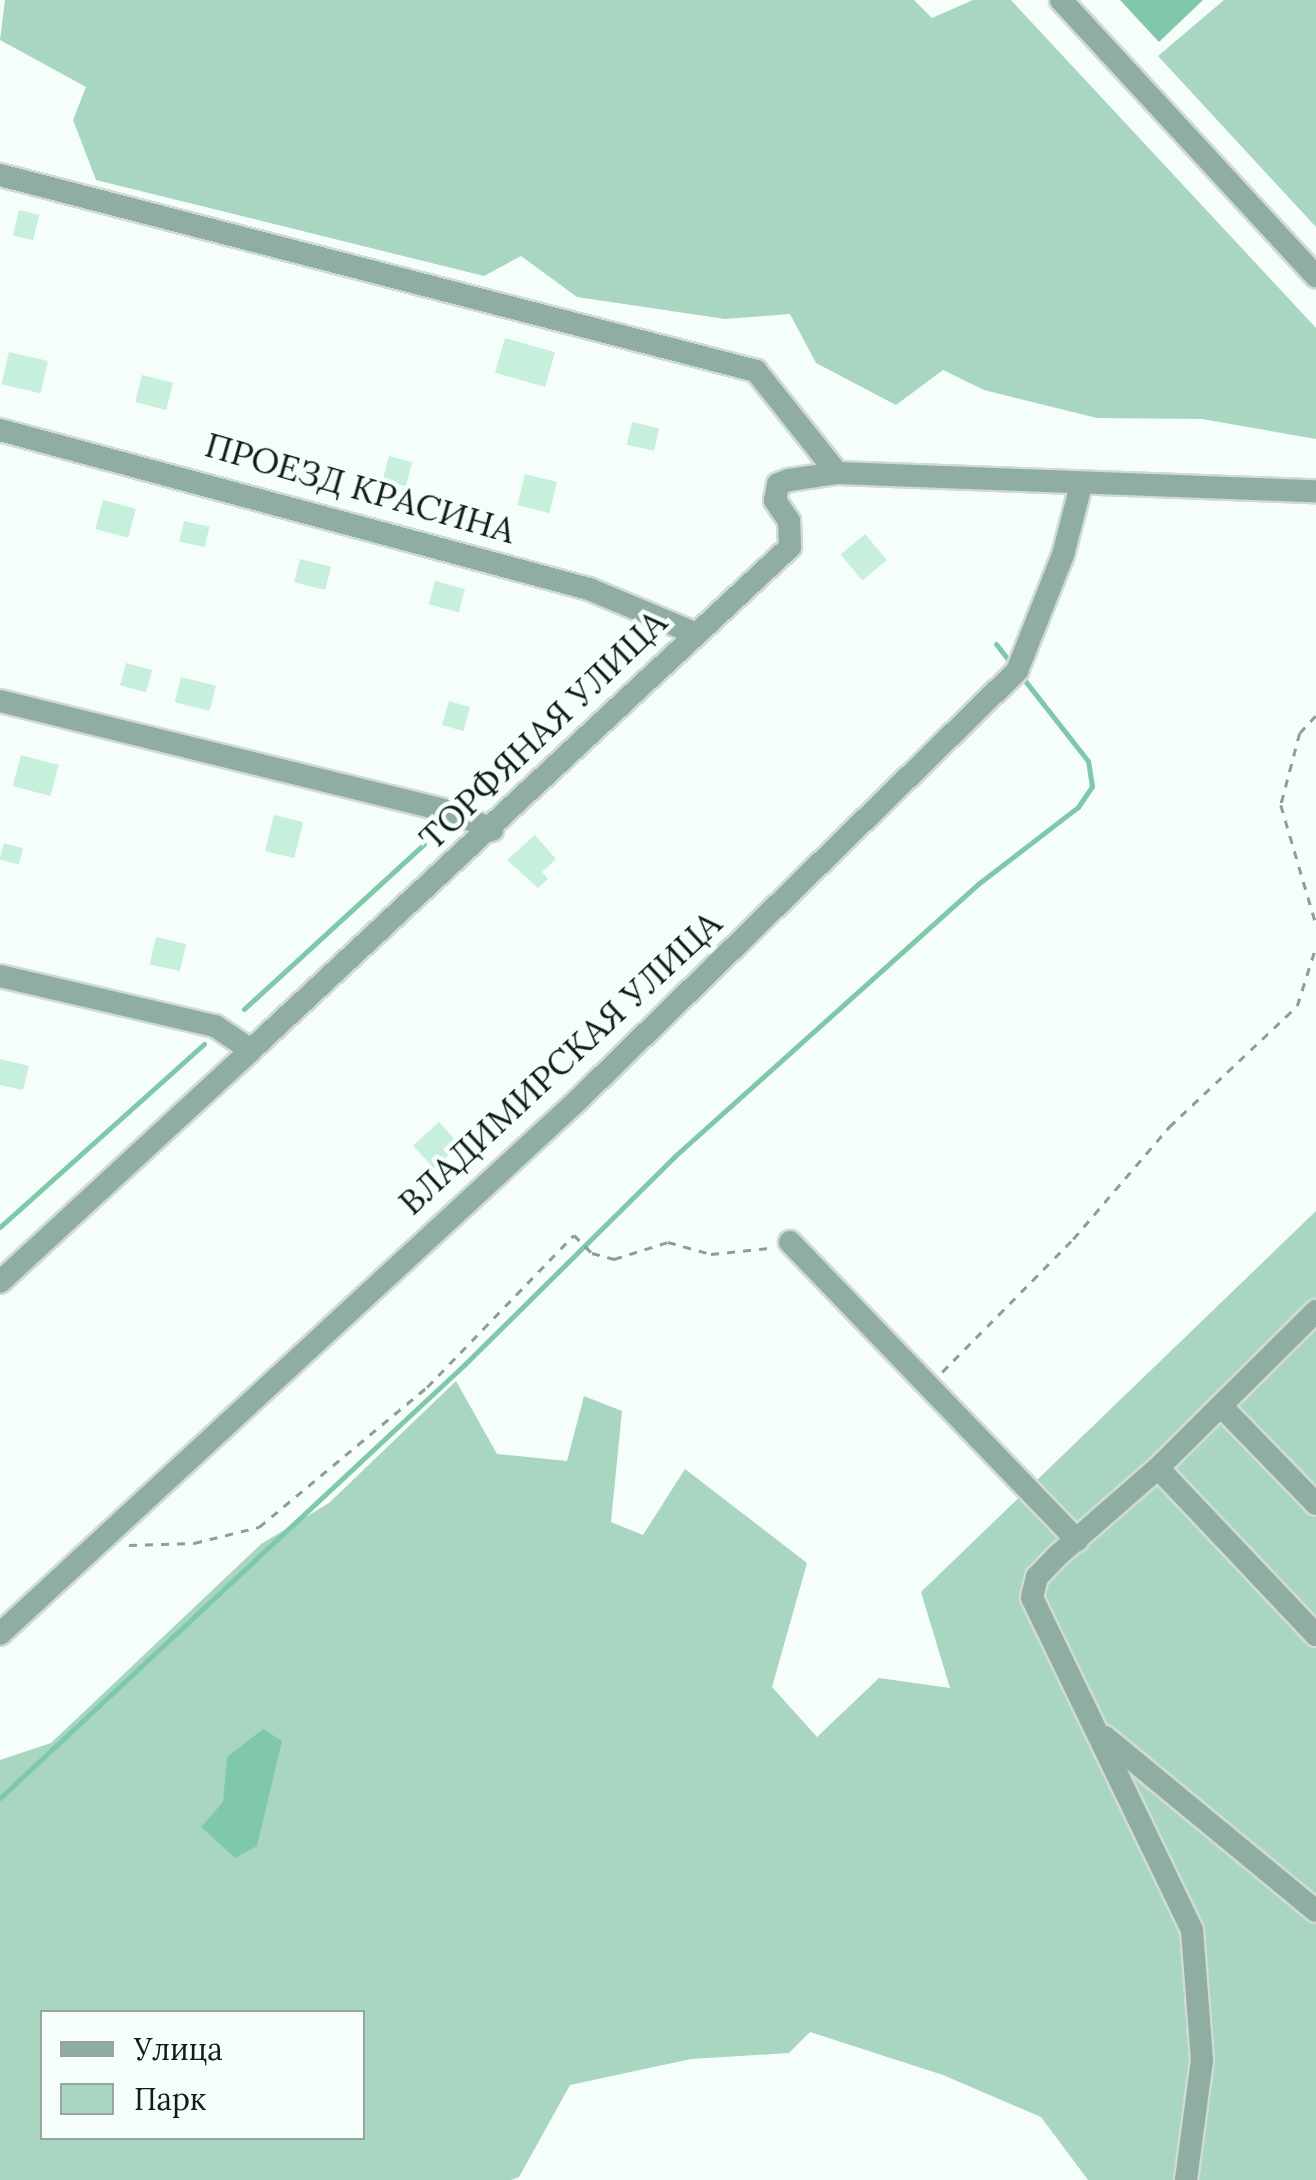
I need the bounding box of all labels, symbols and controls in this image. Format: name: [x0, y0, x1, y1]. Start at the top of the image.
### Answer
street label: ПРОЕЗД КРАСИНА: [200, 424, 520, 552]
street label: ТОРФЯНАЯ УЛИЦА: [411, 601, 675, 859]
street label: ВЛАДИМИРСКАЯ УЛИЦА: [390, 902, 730, 1224]
legend: [40, 2010, 365, 2140]
text: Улица: [134, 2030, 223, 2068]
text: Парк: [134, 2080, 206, 2118]

